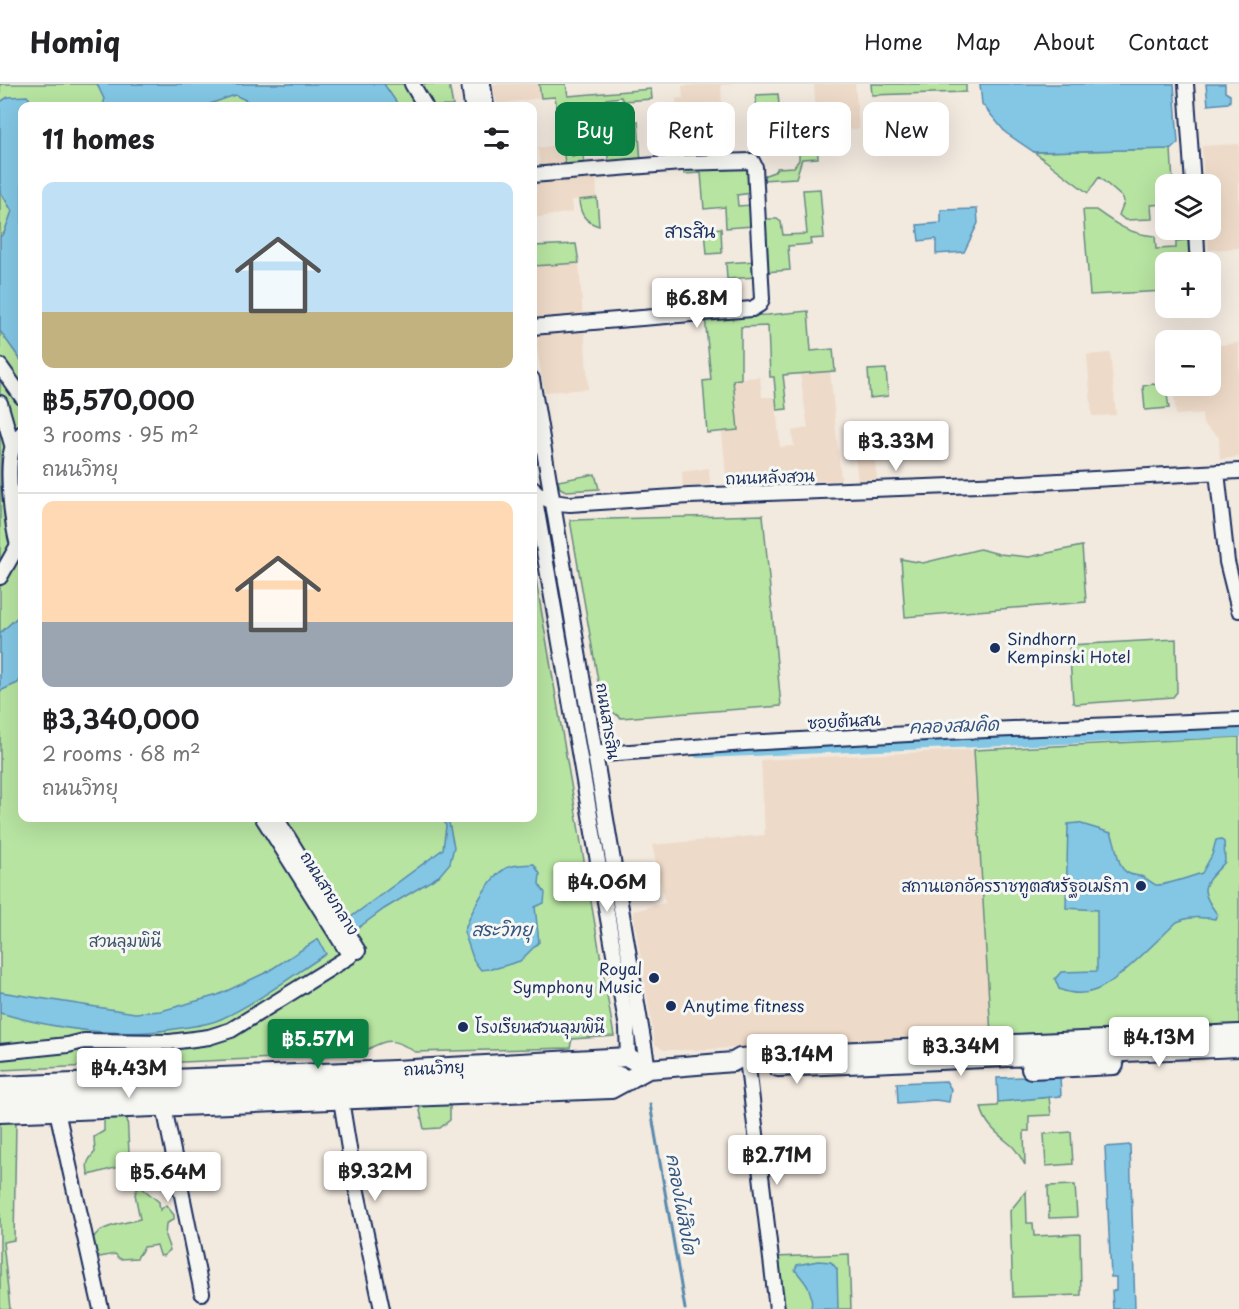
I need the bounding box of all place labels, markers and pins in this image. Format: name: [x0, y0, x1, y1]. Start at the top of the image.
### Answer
pin: ฿6.8M: [655, 278, 739, 329]
pin: ฿3.33M: [847, 421, 945, 472]
place label: Sindhorn Kempinski Hotel: [1007, 626, 1131, 668]
marker: Sindhorn Kempinski Hotel: [988, 641, 1002, 655]
pin: ฿4.06M: [558, 862, 656, 913]
place label: สถานเอกอัครราชทูตสหรัฐอเมริกา: [901, 873, 1129, 899]
marker: สถานเอกอัครราชทูตสหรัฐอเมริกา: [1134, 879, 1148, 893]
place label: Royal Symphony Music: [512, 956, 642, 998]
marker: Royal Symphony Music: [647, 971, 661, 985]
place label: Anytime fitness: [683, 993, 804, 1017]
marker: Anytime fitness: [664, 999, 678, 1013]
place label: โรงเรียนสวนลุมพินี: [475, 1014, 605, 1040]
pin: ฿4.13M: [1110, 1017, 1208, 1068]
pin: ฿5.57M: [269, 1019, 367, 1070]
marker: โรงเรียนสวนลุมพินี: [456, 1020, 470, 1034]
pin: ฿3.34M: [912, 1026, 1010, 1077]
pin: ฿3.14M: [748, 1034, 846, 1085]
pin: ฿4.43M: [80, 1048, 178, 1099]
pin: ฿2.71M: [728, 1135, 826, 1186]
pin: ฿9.32M: [326, 1151, 424, 1202]
pin: ฿5.64M: [119, 1152, 217, 1203]

